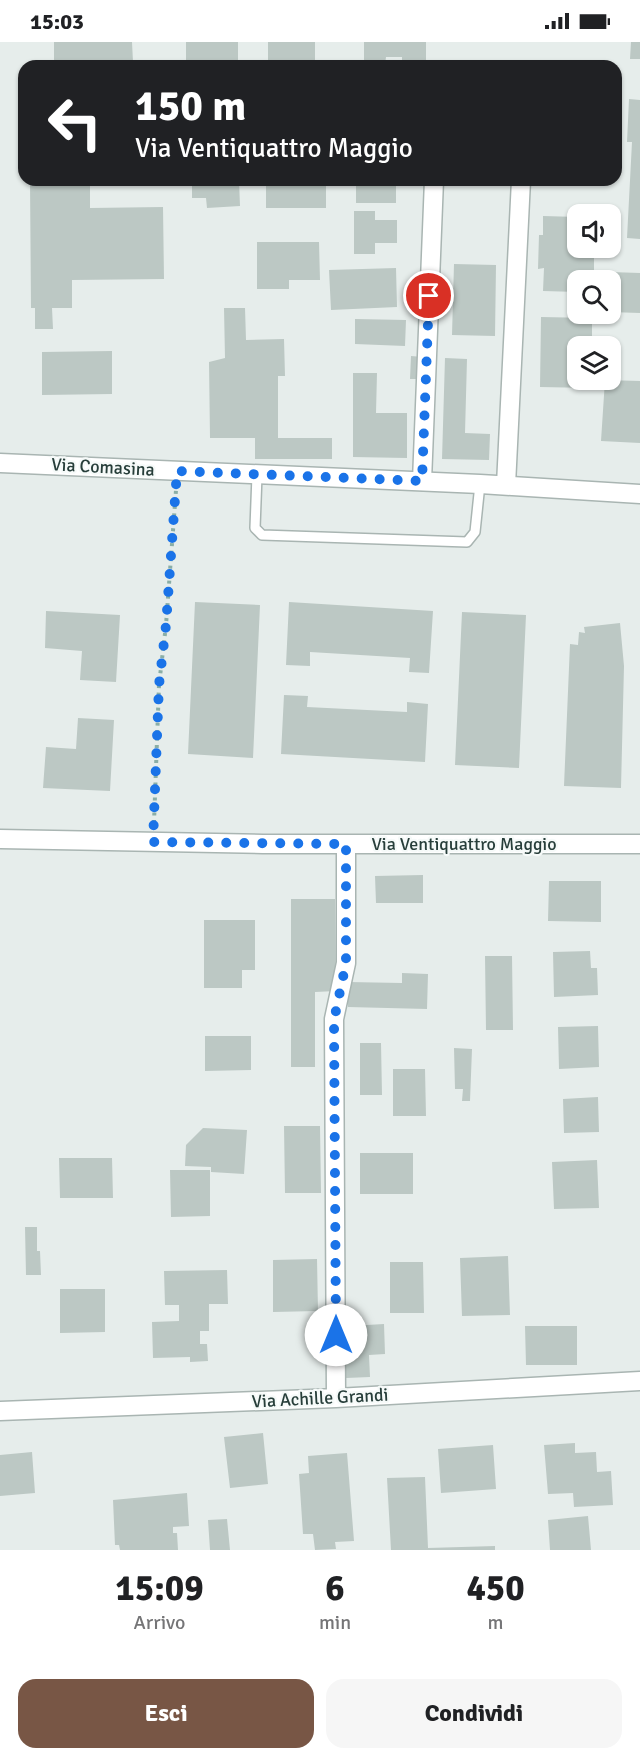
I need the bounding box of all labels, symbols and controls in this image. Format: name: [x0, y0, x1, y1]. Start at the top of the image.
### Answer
text: 15:03: [30, 8, 84, 35]
text: 150 m: [135, 81, 246, 132]
icon: left: [36, 84, 114, 162]
text: Via Ventiquattro Maggio: [135, 132, 413, 165]
map controls: [567, 204, 621, 390]
button: sound: [567, 204, 621, 258]
pin: [403, 270, 454, 321]
button: search: [567, 270, 621, 324]
icon: arrive: [412, 279, 445, 312]
button: layers: [567, 336, 621, 390]
street label: Via Comasina: [51, 453, 155, 481]
street label: Via Ventiquattro Maggio: [371, 833, 557, 855]
position arrow: [304, 1303, 368, 1367]
street label: Via Achille Grandi: [251, 1383, 389, 1413]
text: 15:09: [115, 1566, 204, 1611]
text: 6: [325, 1566, 345, 1611]
text: 450: [466, 1566, 525, 1611]
text: Arrivo: [134, 1610, 185, 1635]
text: min: [319, 1610, 351, 1635]
text: m: [488, 1610, 504, 1635]
button: Esci: [18, 1679, 314, 1748]
button: Condividi: [326, 1679, 622, 1748]

